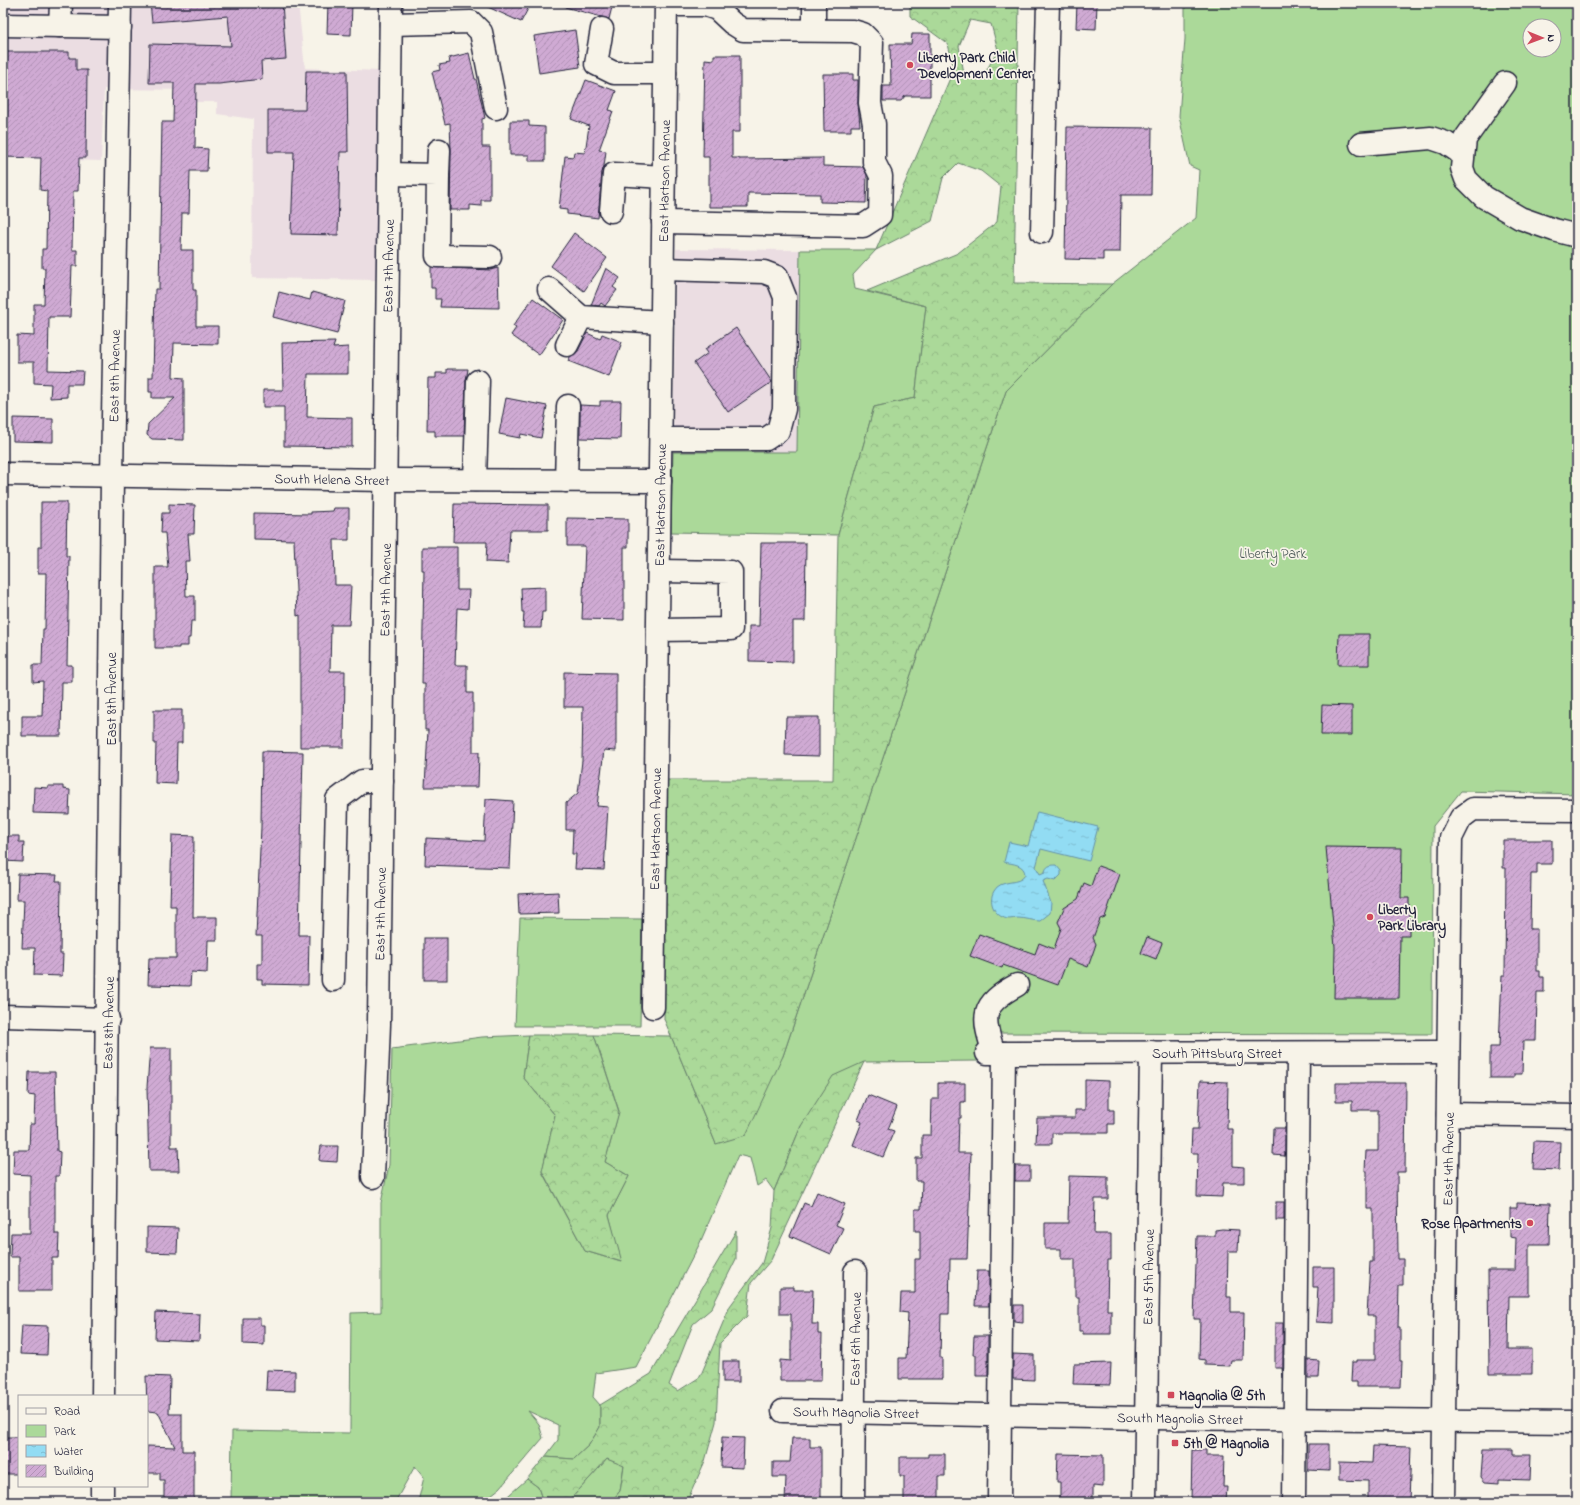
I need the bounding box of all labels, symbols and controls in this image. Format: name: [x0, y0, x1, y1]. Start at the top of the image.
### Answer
north arrow: [1522, 18, 1562, 58]
text: N: [1543, 34, 1559, 42]
place label: Liberty Park Child Development Center: [917, 48, 1033, 85]
marker: Liberty Park Child Development Center: [905, 60, 915, 70]
street label: East Hartson Avenue: [654, 119, 677, 243]
street label: East 7th Avenue: [378, 218, 401, 313]
street label: East 8th Avenue: [104, 328, 127, 423]
street label: East Hartson Avenue: [650, 443, 673, 567]
street label: South Helena Street: [274, 469, 390, 492]
street label: East 7th Avenue: [375, 542, 398, 637]
park label: Liberty Park: [1240, 544, 1307, 566]
street label: East 8th Avenue: [102, 652, 123, 746]
street label: East Hartson Avenue: [645, 767, 668, 891]
street label: East 7th Avenue: [370, 866, 393, 961]
place label: Liberty Park Library: [1378, 900, 1446, 939]
marker: Liberty Park Library: [1365, 912, 1375, 922]
street label: East 8th Avenue: [98, 975, 121, 1070]
street label: South Pittsburg Street: [1152, 1044, 1282, 1066]
street label: East 4th Avenue: [1438, 1111, 1461, 1206]
place label: Rose Apartments: [1420, 1214, 1522, 1235]
marker: Rose Apartments: [1525, 1218, 1535, 1228]
street label: East 5th Avenue: [1138, 1228, 1161, 1325]
street label: East 6th Avenue: [845, 1291, 868, 1386]
place label: Magnolia @ 5th: [1179, 1385, 1266, 1409]
marker: Magnolia @ 5th: [1166, 1390, 1176, 1400]
legend: [18, 1395, 148, 1487]
street label: South Magnolia Street: [793, 1402, 920, 1426]
text: Road: [54, 1403, 80, 1421]
street label: South Magnolia Street: [1117, 1408, 1244, 1432]
text: Park: [54, 1423, 76, 1441]
place label: 5th @ Magnolia: [1183, 1433, 1270, 1457]
marker: 5th @ Magnolia: [1170, 1438, 1180, 1448]
text: Water: [54, 1443, 83, 1461]
text: Building: [53, 1463, 93, 1482]

